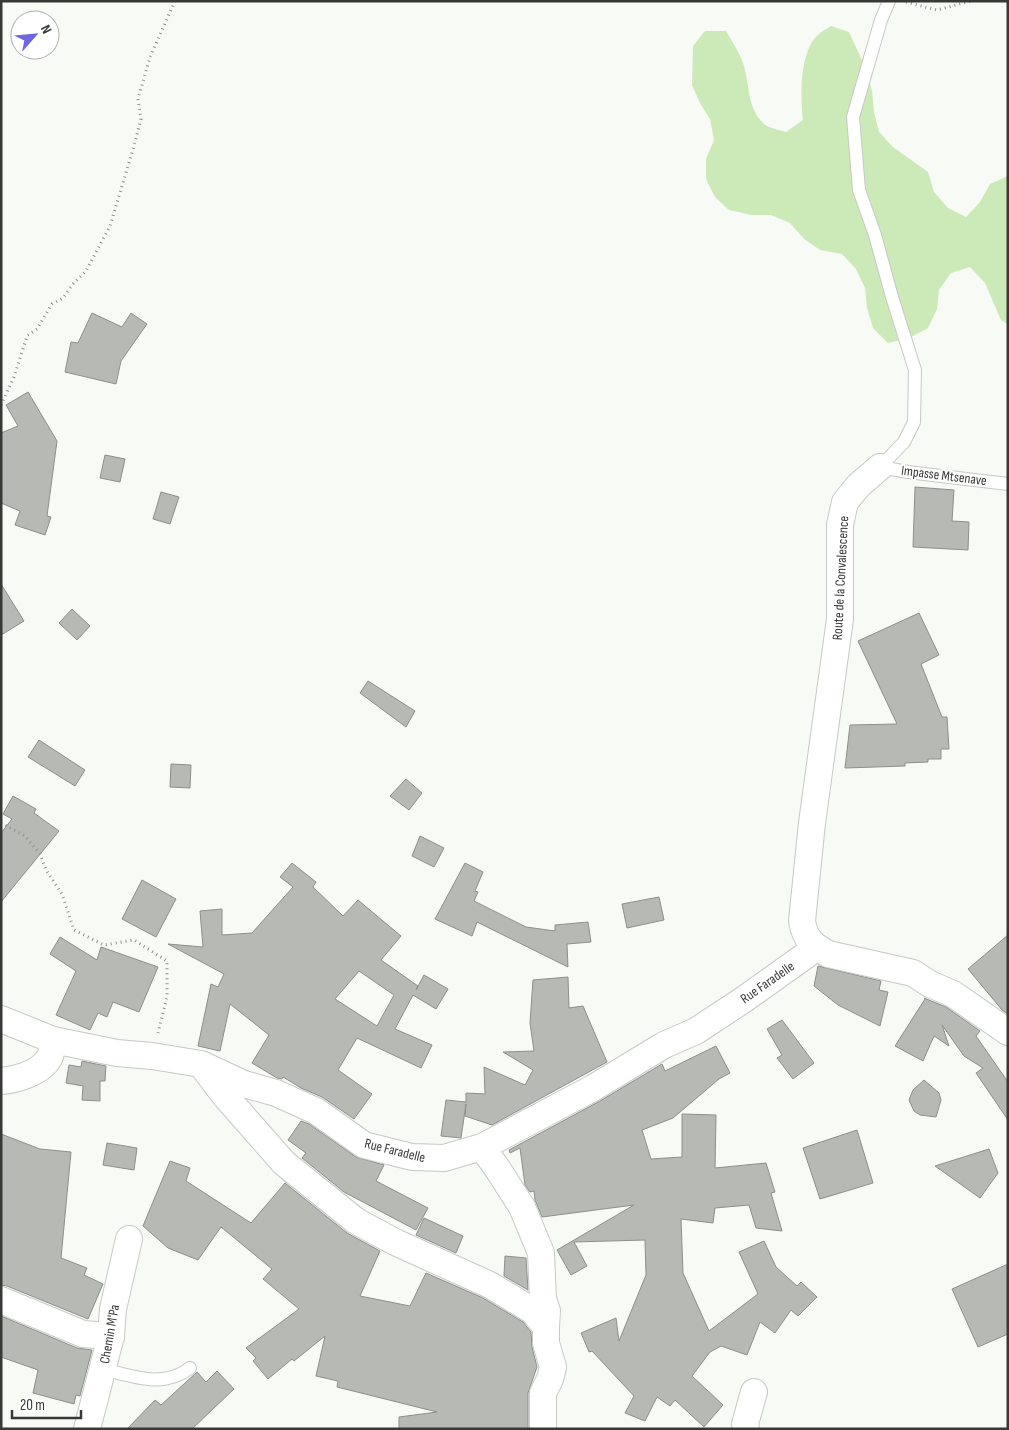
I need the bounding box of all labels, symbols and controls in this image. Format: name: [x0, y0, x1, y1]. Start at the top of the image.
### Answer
north arrow: [10, 10, 60, 60]
text: N: [37, 22, 55, 37]
street label: Impasse Mtsenave: [900, 462, 988, 489]
street label: Route de la Convalescence: [829, 515, 852, 641]
street label: Rue Faradelle: [737, 958, 798, 1007]
street label: Rue Faradelle: [363, 1135, 427, 1166]
street label: Chemin M'Pa: [96, 1303, 123, 1365]
scale bar: [12, 1388, 81, 1420]
text: 20 m: [20, 1396, 45, 1415]

